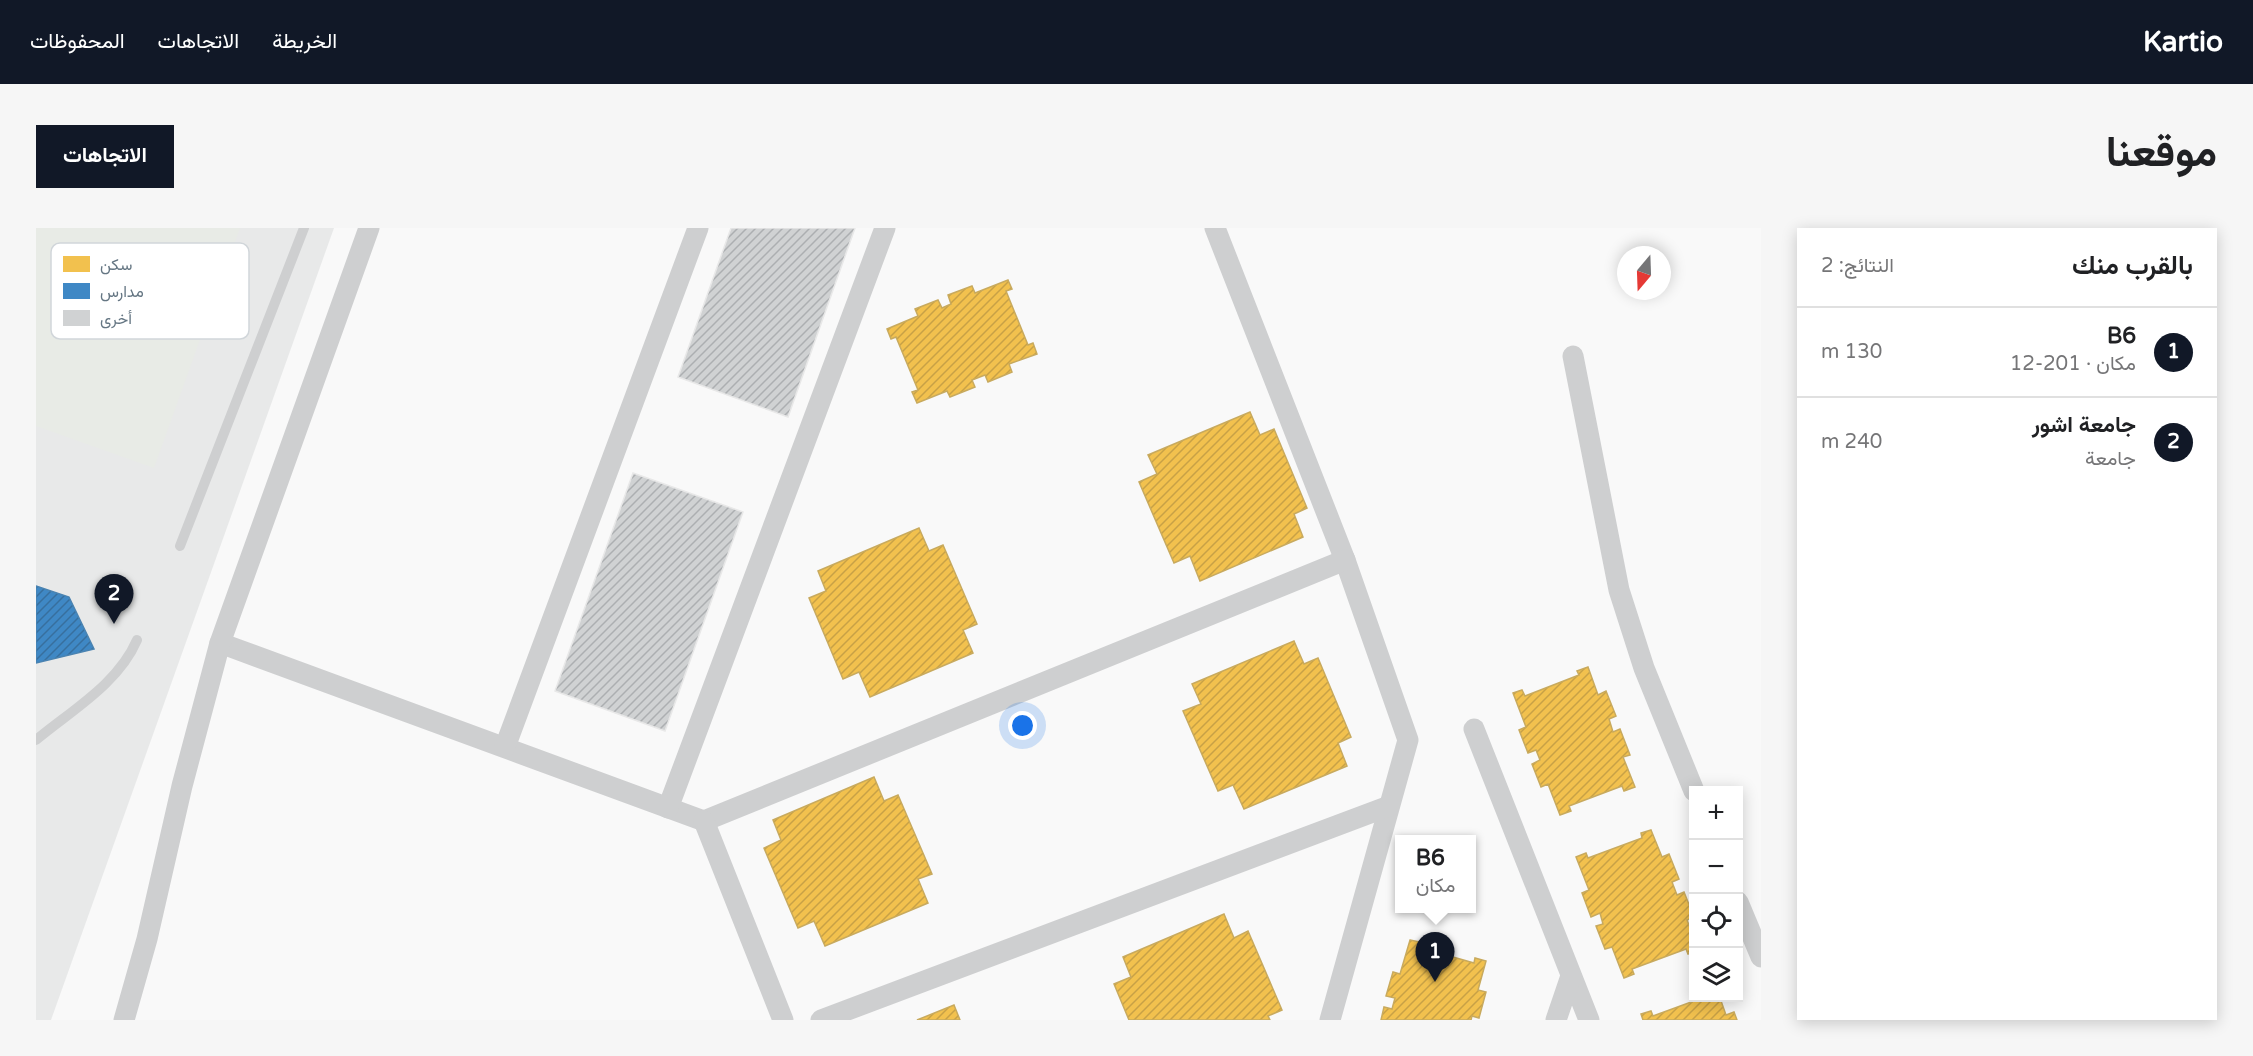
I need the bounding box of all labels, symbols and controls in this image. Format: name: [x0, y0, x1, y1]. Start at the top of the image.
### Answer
text: Kartio: [2143, 25, 2223, 59]
text: المحفوظات: [30, 29, 125, 54]
text: الاتجاهات: [158, 29, 239, 54]
text: الخريطة: [272, 29, 337, 54]
button: الاتجاهات: [36, 125, 174, 188]
text: موقعنا: [2106, 127, 2217, 178]
legend: [51, 243, 249, 339]
north arrow: [1617, 246, 1671, 300]
text: بالقرب منك: [2072, 250, 2193, 281]
text: النتائج: 2: [1821, 254, 1894, 278]
text: سكن: [100, 255, 132, 275]
text: مدارس: [100, 282, 144, 302]
text: أخرى: [100, 309, 132, 329]
text: B6: [2107, 323, 2136, 349]
text: 130 m: [1821, 340, 1882, 364]
text: 1: [2167, 340, 2180, 364]
text: مكان · 201-12: [2010, 352, 2136, 376]
text: جامعة اشور: [2032, 412, 2136, 438]
text: 240 m: [1821, 430, 1882, 454]
text: 2: [2167, 430, 2180, 454]
text: جامعة: [2085, 447, 2136, 471]
pin: 2: [94, 574, 134, 624]
your location: [1008, 711, 1037, 740]
map controls: [1689, 786, 1743, 1002]
button: +: [1689, 786, 1743, 840]
popup: [1395, 835, 1476, 913]
button: −: [1689, 840, 1743, 894]
text: B6: [1416, 845, 1445, 871]
text: مكان: [1416, 874, 1455, 898]
button: locate: [1689, 894, 1743, 948]
pin: 1: [1416, 932, 1454, 982]
button: layers: [1689, 948, 1743, 1002]

